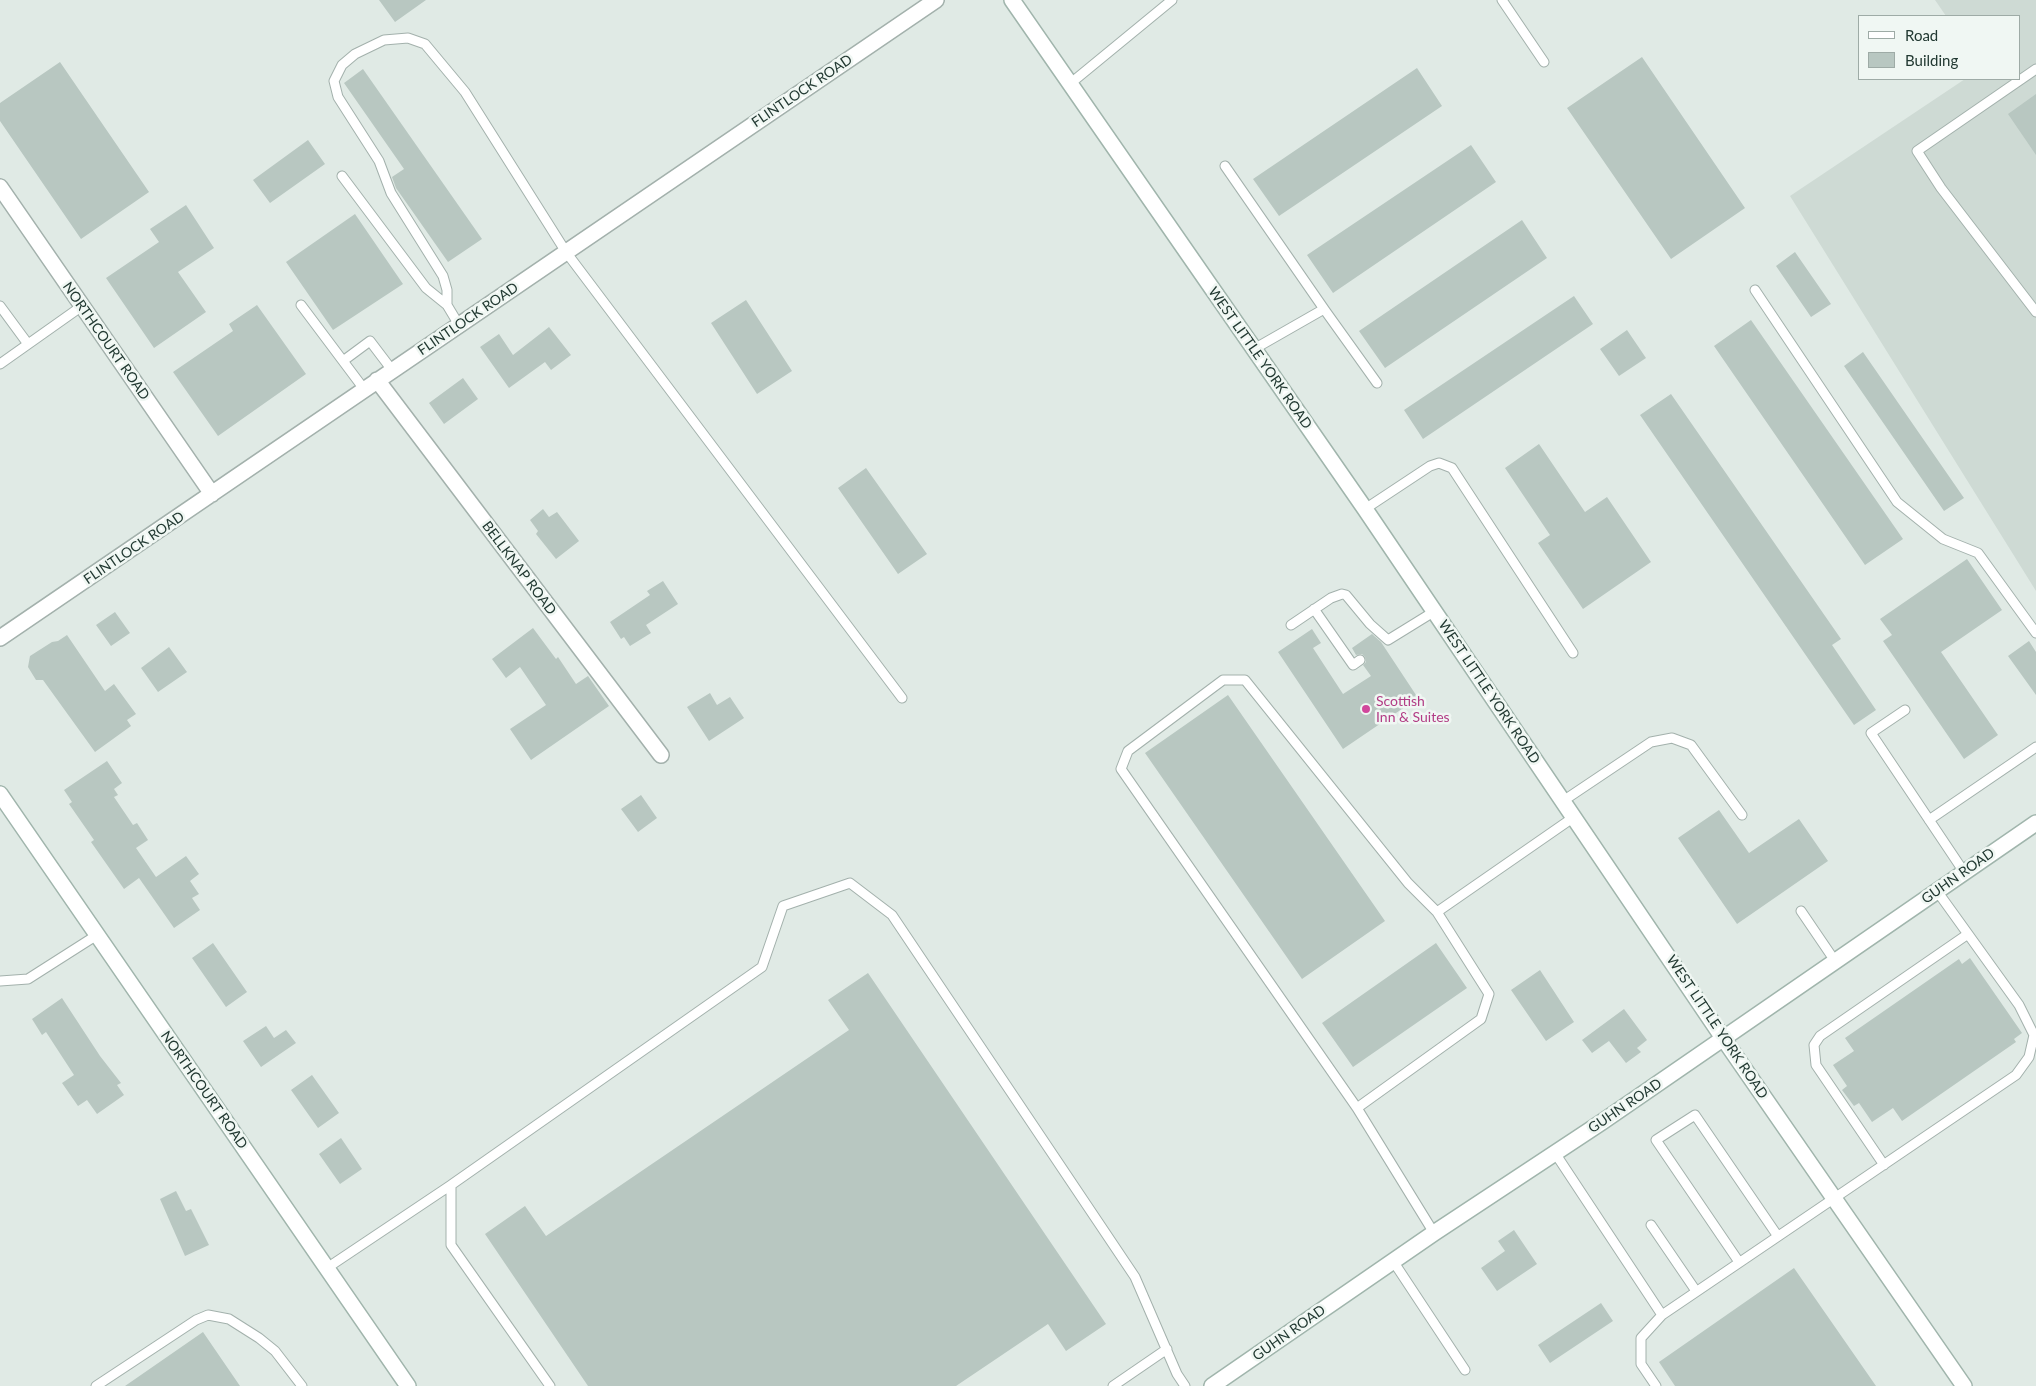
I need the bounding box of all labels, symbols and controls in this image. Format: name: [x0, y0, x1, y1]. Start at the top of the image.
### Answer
legend: [1858, 15, 2021, 80]
text: Road: [1905, 26, 1938, 44]
street label: FLINTLOCK ROAD: [748, 51, 856, 131]
text: Building: [1905, 51, 1958, 69]
street label: NORTHCOURT ROAD: [59, 279, 153, 403]
street label: FLINTLOCK ROAD: [414, 279, 522, 359]
street label: WEST LITTLE YORK ROAD: [1205, 284, 1315, 432]
street label: FLINTLOCK ROAD: [80, 508, 188, 588]
street label: BELLKNAP ROAD: [478, 518, 560, 618]
street label: WEST LITTLE YORK ROAD: [1435, 617, 1543, 767]
place label: Scottish Inn & Suites: [1376, 693, 1450, 726]
marker: Scottish Inn & Suites: [1360, 703, 1372, 715]
street label: GUHN ROAD: [1918, 845, 1998, 907]
street label: WEST LITTLE YORK ROAD: [1663, 952, 1771, 1102]
street label: NORTHCOURT ROAD: [157, 1028, 251, 1152]
street label: GUHN ROAD: [1585, 1075, 1665, 1137]
street label: GUHN ROAD: [1249, 1302, 1329, 1364]

